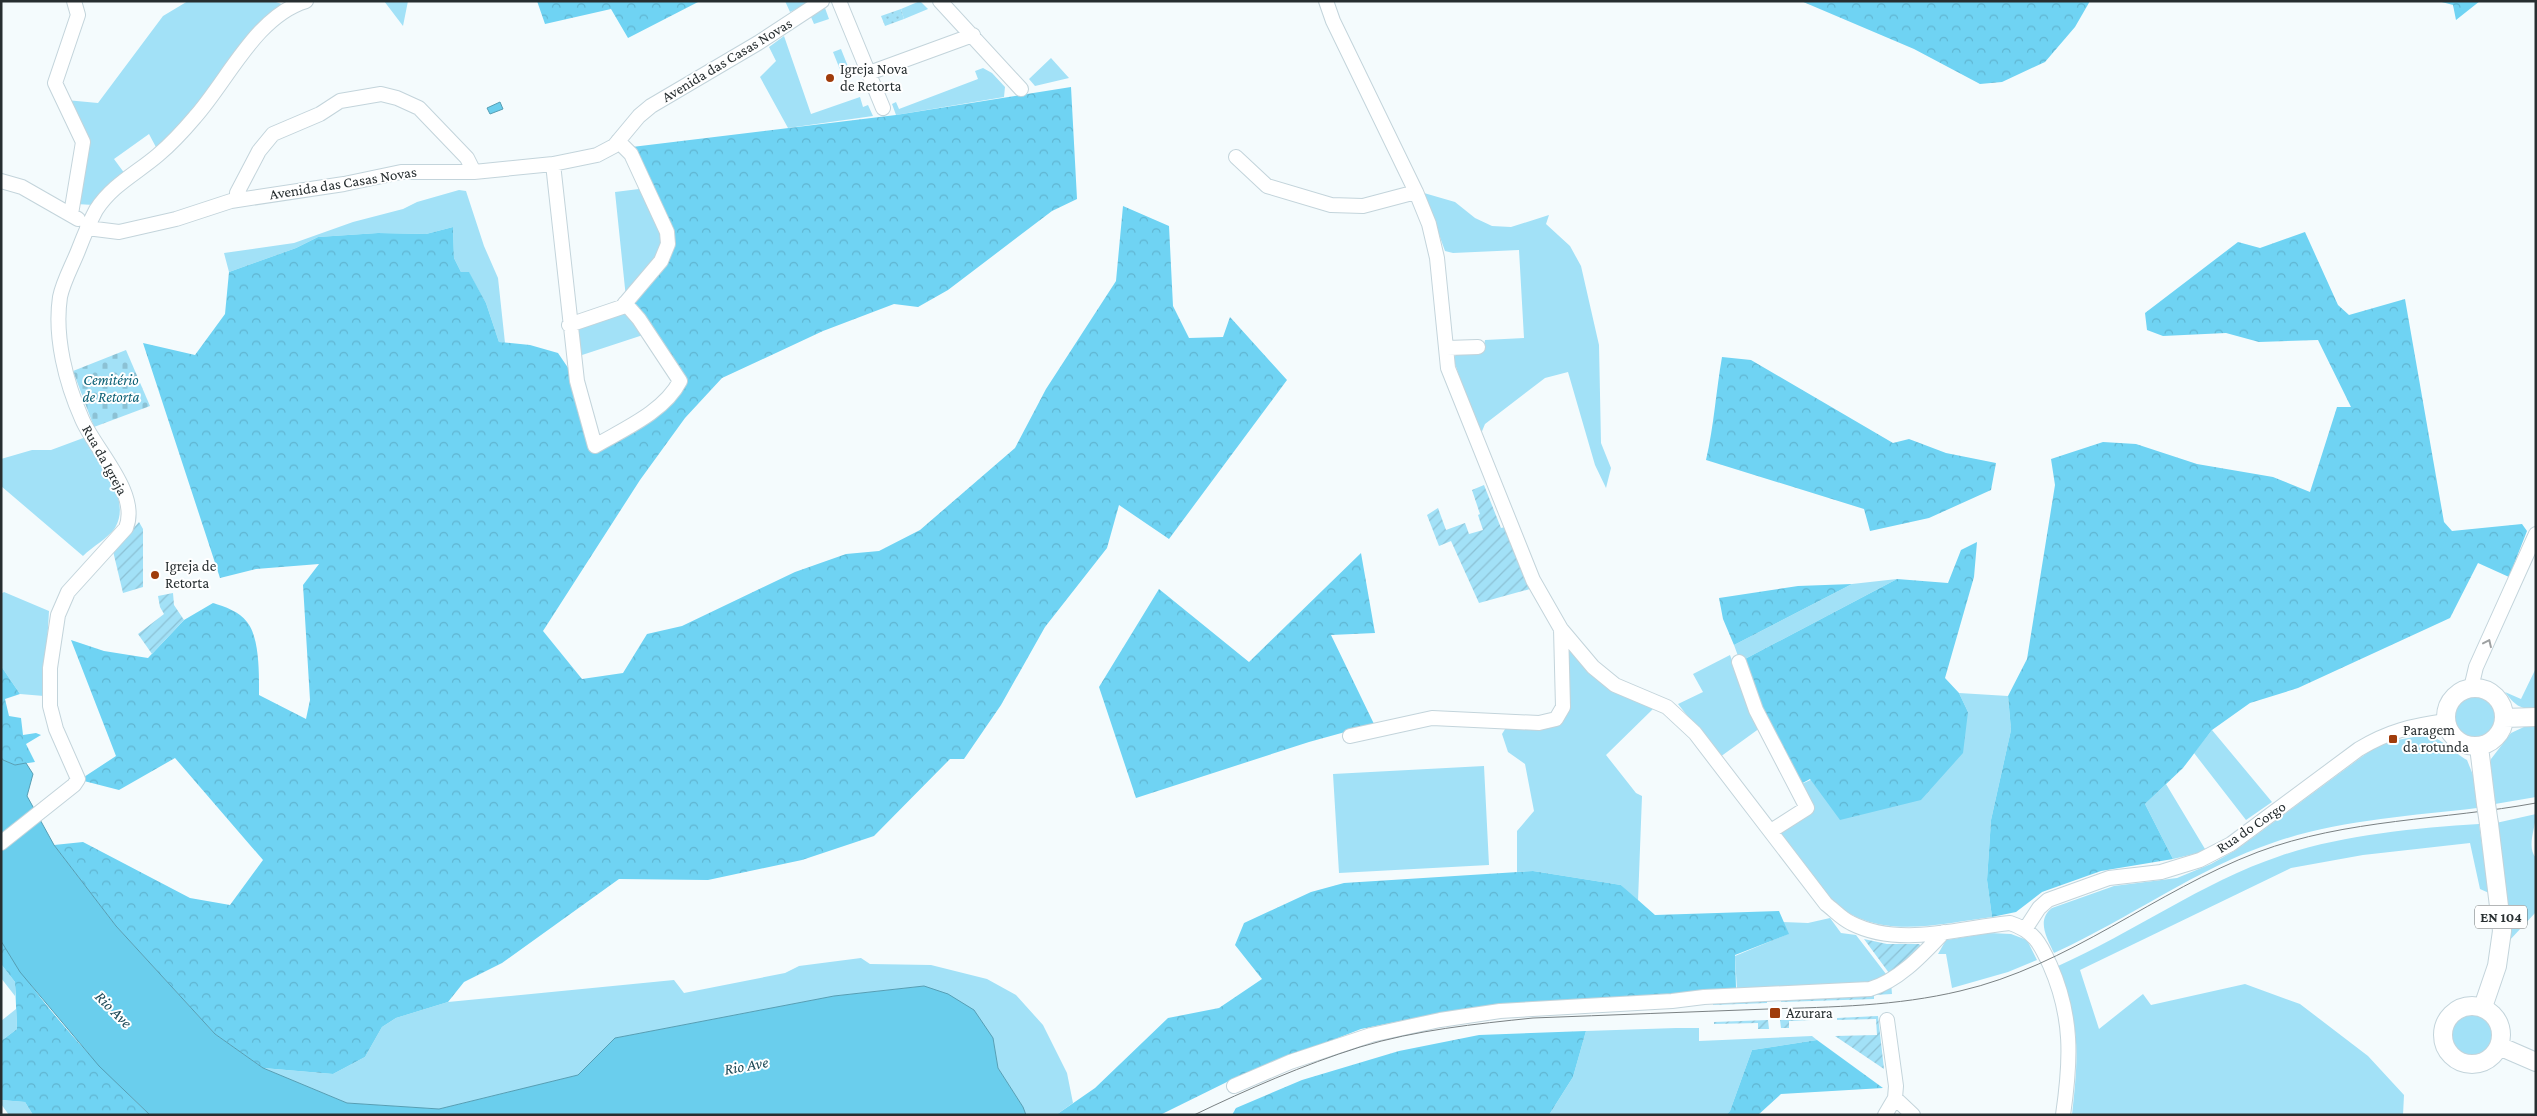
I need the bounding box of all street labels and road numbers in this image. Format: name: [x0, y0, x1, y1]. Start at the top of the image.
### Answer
street label: Avenida das Casas Novas: [659, 15, 795, 105]
street label: Avenida das Casas Novas: [268, 163, 418, 203]
street label: Rua da Igreja: [78, 422, 131, 498]
street label: Rua do Corgo: [2213, 798, 2289, 857]
road number: EN 104: [2475, 906, 2527, 929]

